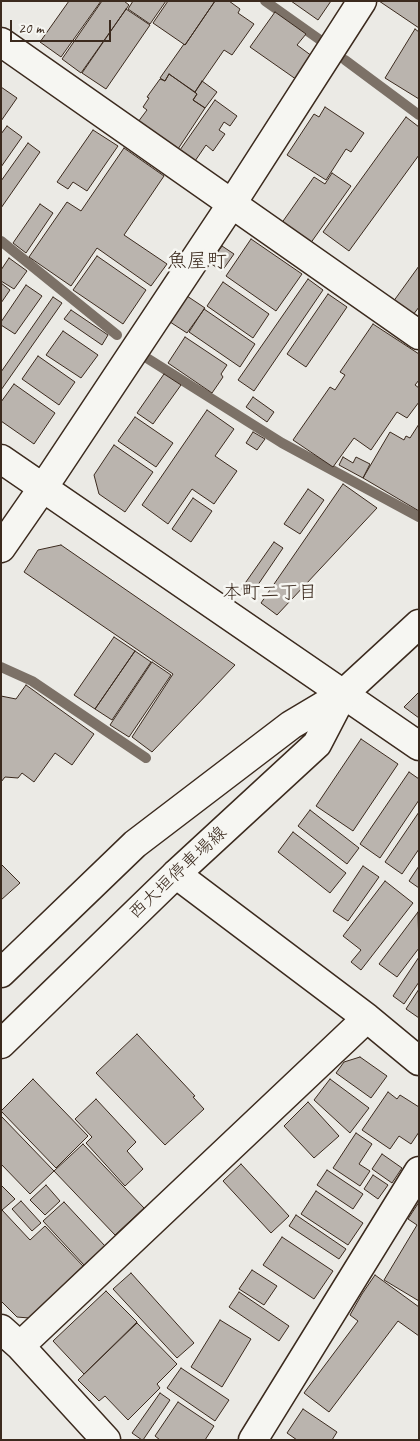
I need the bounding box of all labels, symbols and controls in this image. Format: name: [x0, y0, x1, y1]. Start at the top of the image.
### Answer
scale bar: [12, 10, 114, 42]
text: 20 m: [18, 19, 44, 38]
district label: 魚屋町: [167, 250, 227, 274]
district label: 本町二丁目: [223, 582, 317, 604]
street label: 西大垣停車場線: [125, 822, 231, 924]

